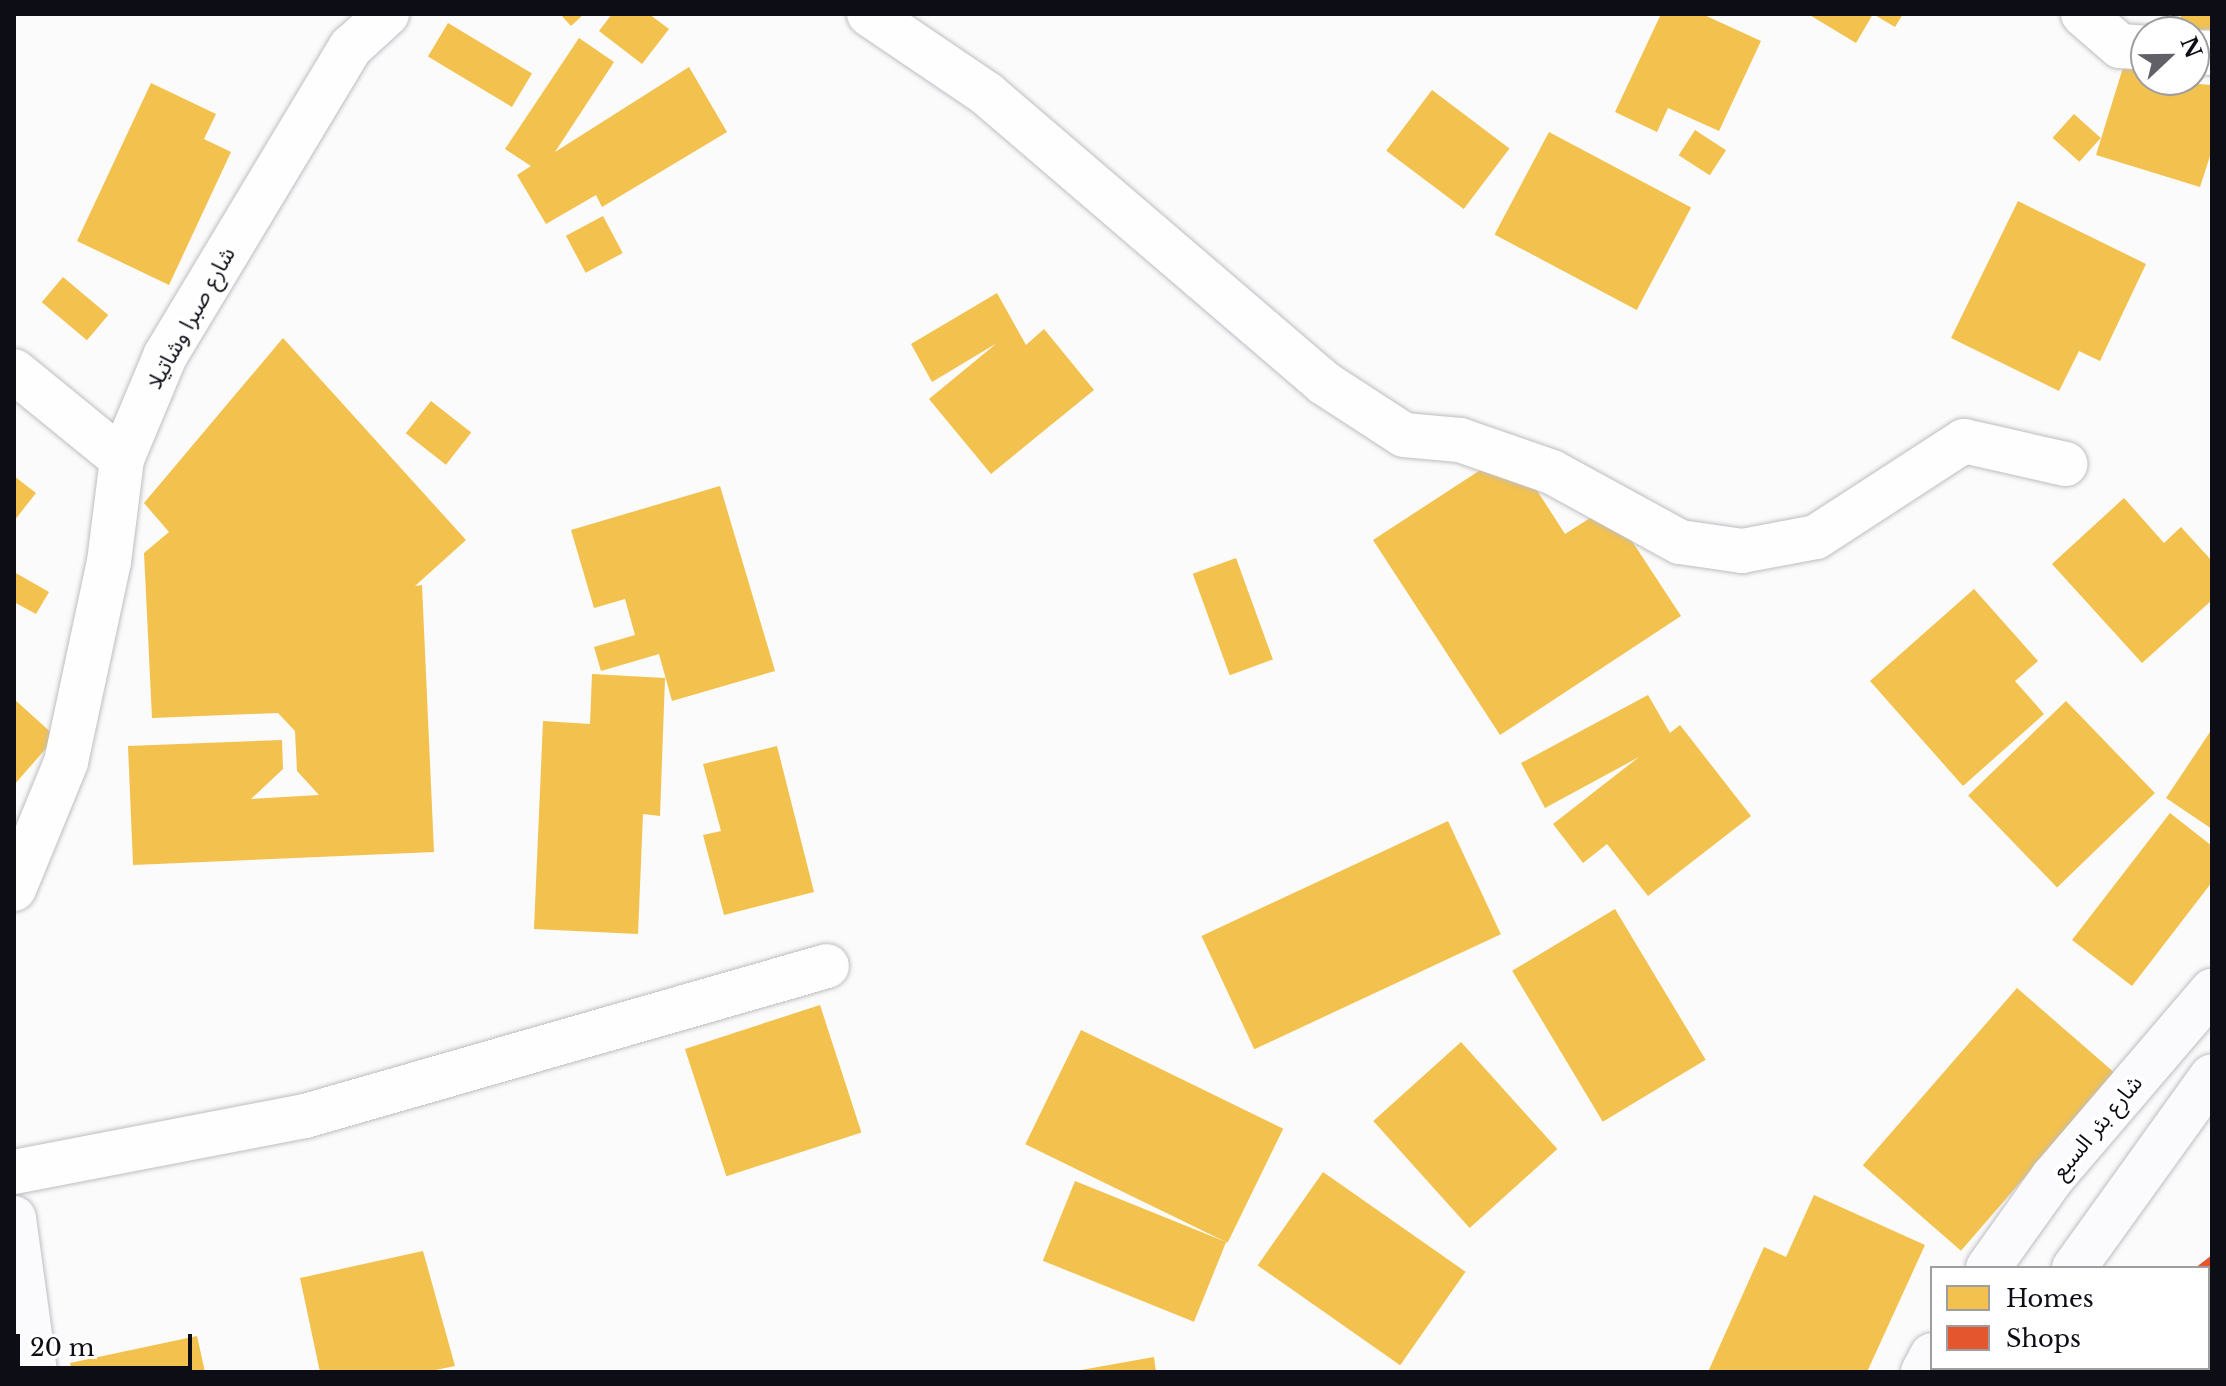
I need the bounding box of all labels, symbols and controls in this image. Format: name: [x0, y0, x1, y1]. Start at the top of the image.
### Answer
north arrow: [2130, 16, 2210, 96]
text: N: [2174, 33, 2207, 62]
street label: شارع صبرا وشاتيلا: [141, 243, 241, 393]
street label: شارع بئر السبع: [2046, 1070, 2148, 1184]
legend: [1930, 1266, 2210, 1370]
text: Homes: [2006, 1284, 2094, 1313]
scale bar: [20, 1318, 196, 1368]
text: Shops: [2006, 1324, 2081, 1353]
text: 20 m: [30, 1333, 95, 1362]

